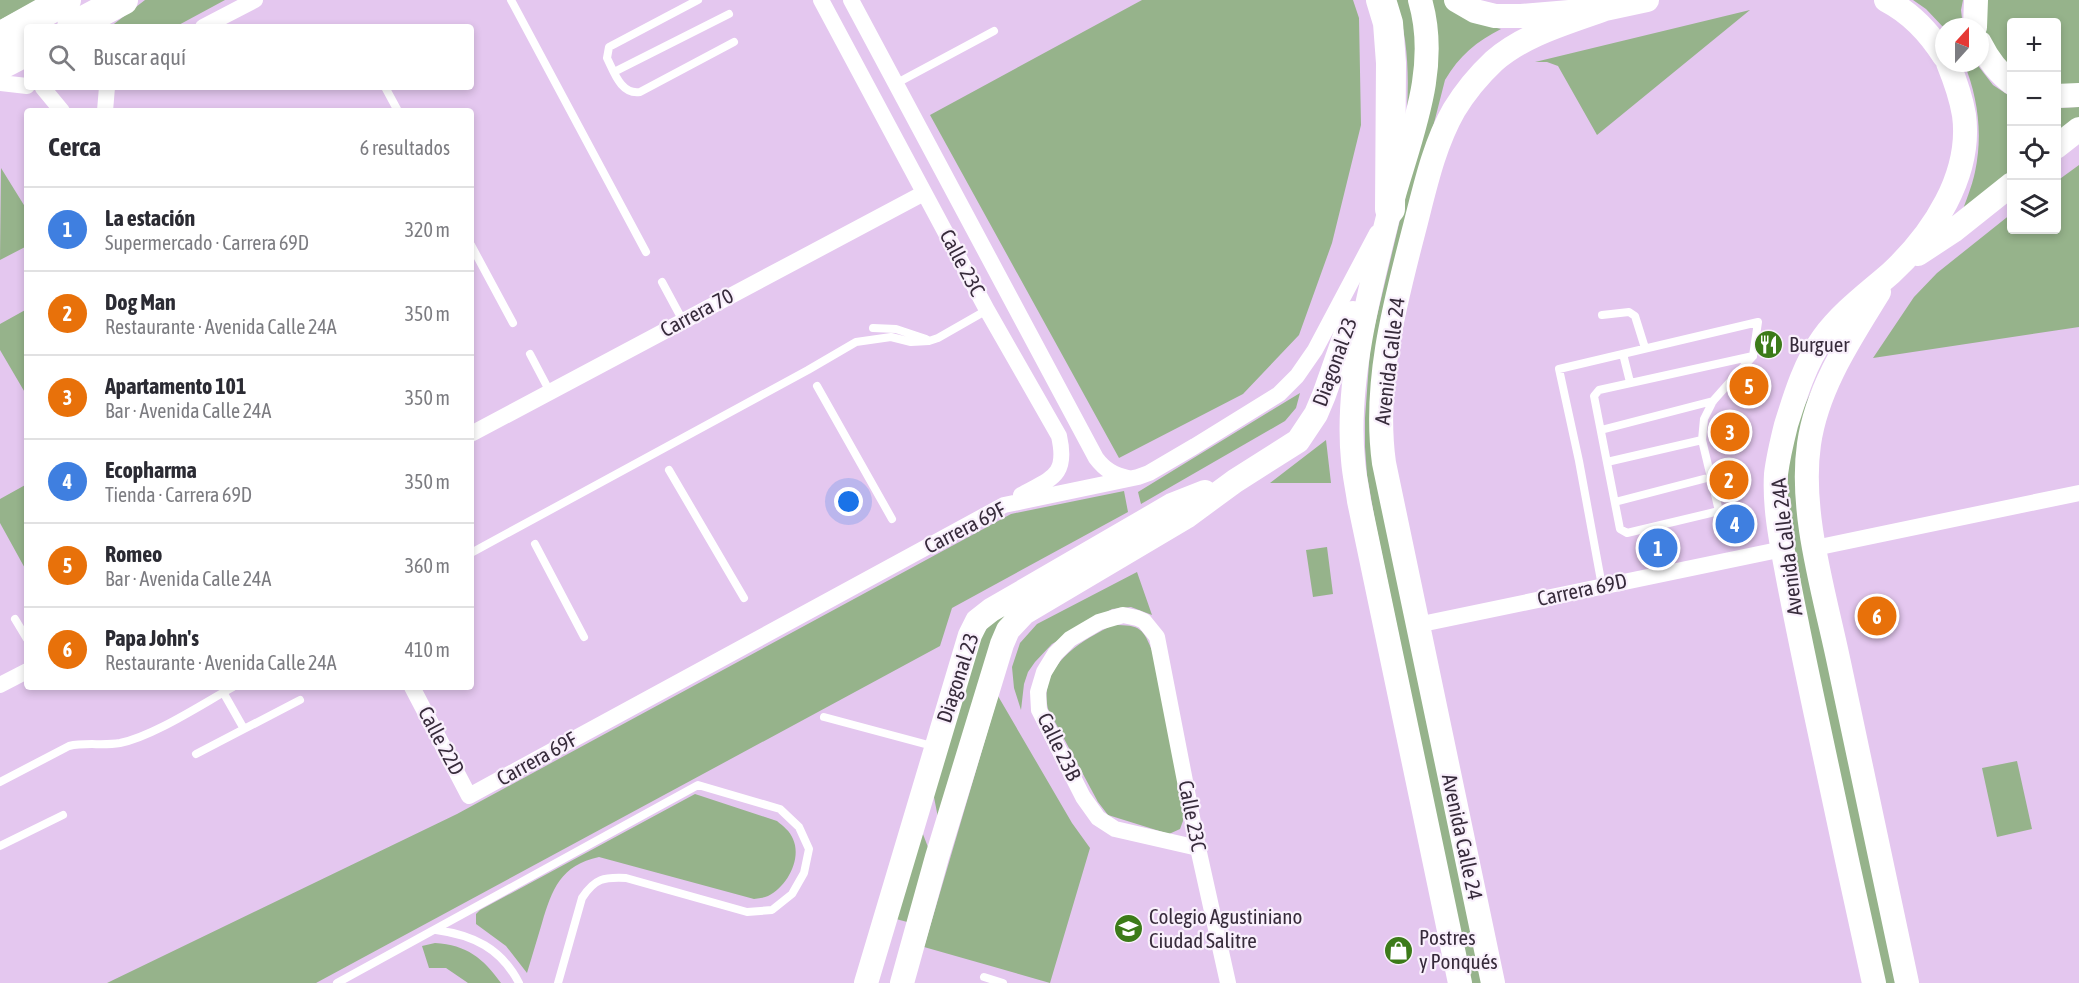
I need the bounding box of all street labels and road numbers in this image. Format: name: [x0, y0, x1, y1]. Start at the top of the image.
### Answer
street label: Calle 23C: [935, 225, 991, 300]
street label: Carrera 70: [656, 283, 737, 341]
street label: Avenida Calle 24: [1369, 296, 1409, 426]
street label: Diagonal 23: [1307, 314, 1361, 409]
street label: Avenida Calle 24A: [1766, 476, 1806, 617]
street label: Carrera 69F: [920, 496, 1010, 558]
street label: Carrera 69D: [1535, 568, 1629, 610]
street label: Diagonal 23: [931, 630, 983, 726]
street label: Calle 22D: [414, 702, 470, 779]
street label: Calle 23B: [1033, 709, 1087, 784]
street label: Carrera 69F: [492, 726, 581, 790]
street label: Avenida Calle 24: [1438, 772, 1488, 902]
street label: Calle 23C: [1174, 778, 1212, 854]

